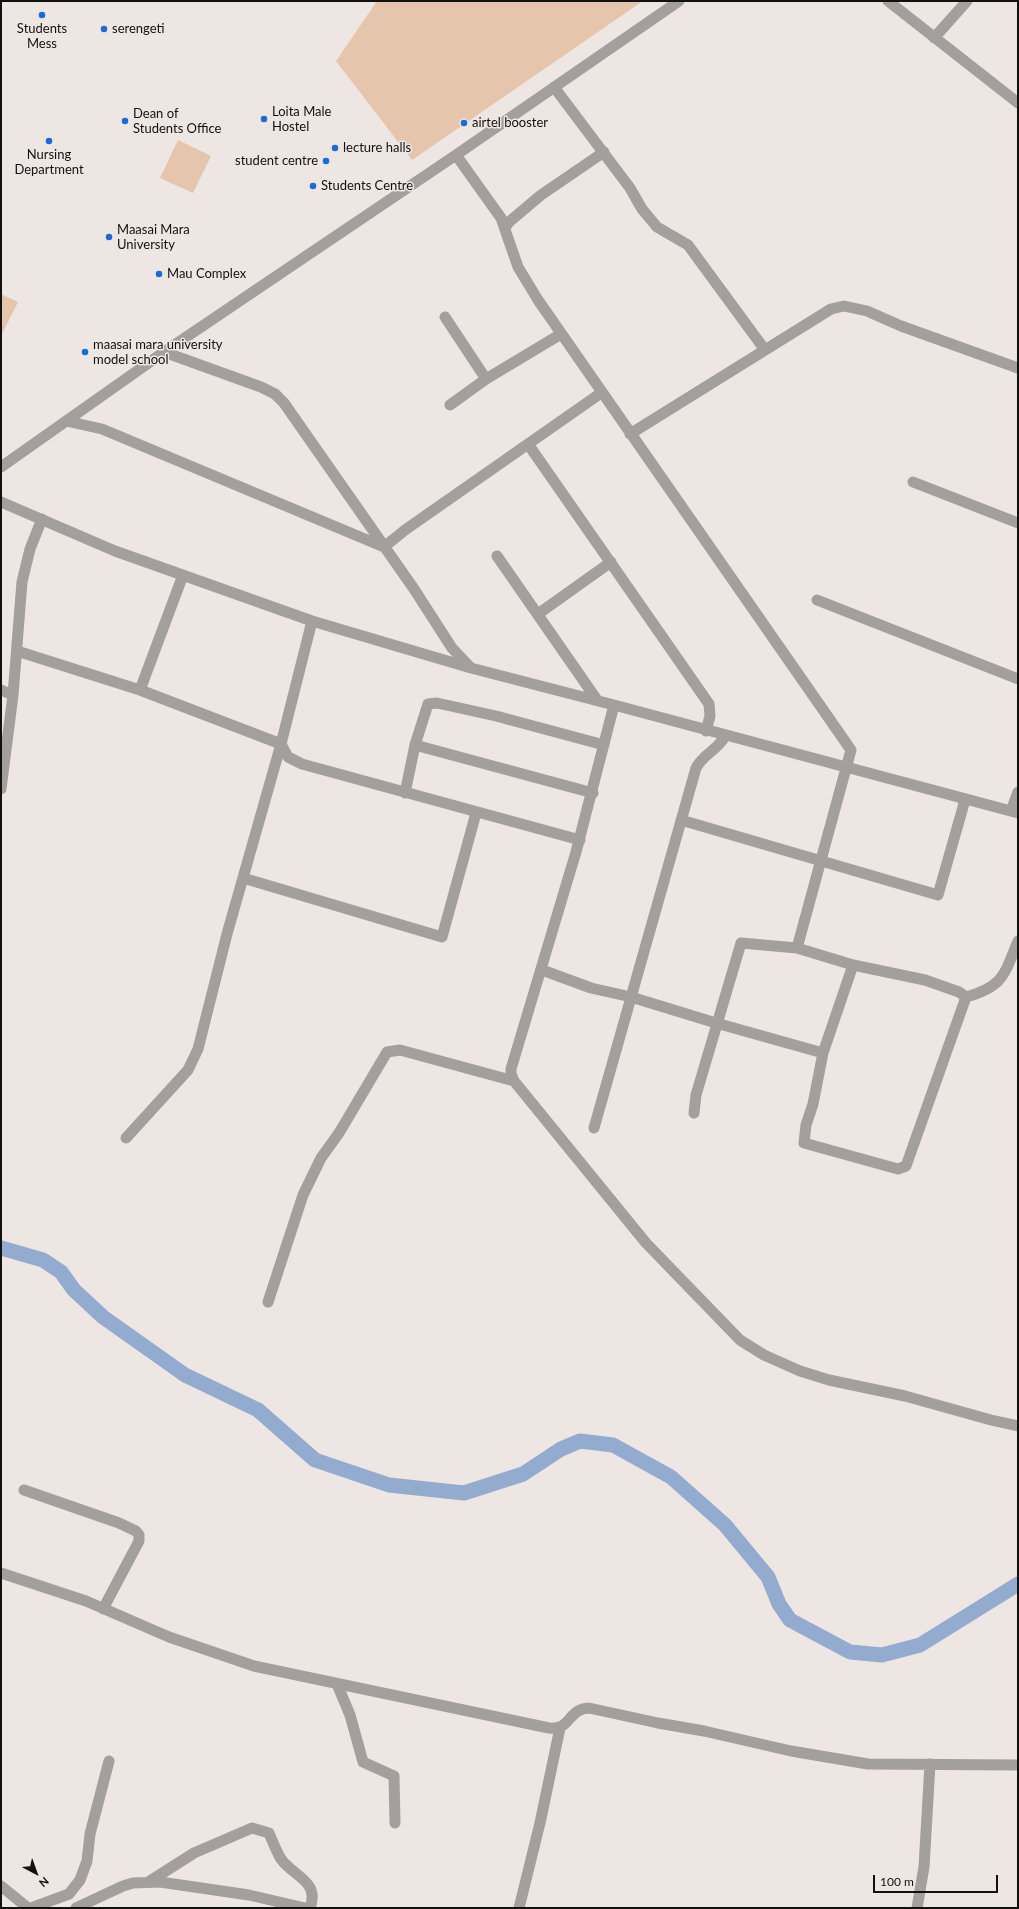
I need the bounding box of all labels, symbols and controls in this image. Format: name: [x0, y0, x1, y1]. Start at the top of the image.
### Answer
marker: Students Mess: [37, 10, 47, 20]
place label: Students Mess: [17, 21, 67, 52]
place label: serengeti: [112, 21, 165, 37]
marker: serengeti: [99, 24, 109, 34]
place label: Loita Male Hostel: [272, 104, 331, 135]
place label: Dean of Students Office: [133, 106, 221, 137]
marker: Loita Male Hostel: [259, 114, 269, 124]
place label: airtel booster: [472, 115, 548, 131]
marker: Dean of Students Office: [120, 116, 130, 126]
marker: airtel booster: [459, 118, 469, 128]
marker: Nursing Department: [44, 136, 54, 146]
place label: lecture halls: [343, 140, 411, 156]
marker: lecture halls: [330, 143, 340, 153]
place label: Nursing Department: [14, 147, 84, 178]
place label: student centre: [235, 153, 318, 169]
marker: student centre: [321, 156, 331, 166]
place label: Students Centre: [321, 178, 413, 194]
marker: Students Centre: [308, 181, 318, 191]
place label: Maasai Mara University: [117, 222, 190, 253]
marker: Maasai Mara University: [104, 232, 114, 242]
place label: Mau Complex: [167, 266, 246, 282]
marker: Mau Complex: [154, 269, 164, 279]
place label: maasai mara university model school: [93, 337, 223, 368]
marker: maasai mara university model school: [80, 347, 90, 357]
north arrow: [16, 1853, 56, 1893]
scale bar: [875, 1867, 1000, 1893]
text: 100 m: [880, 1874, 914, 1889]
text: N: [37, 1875, 52, 1890]

